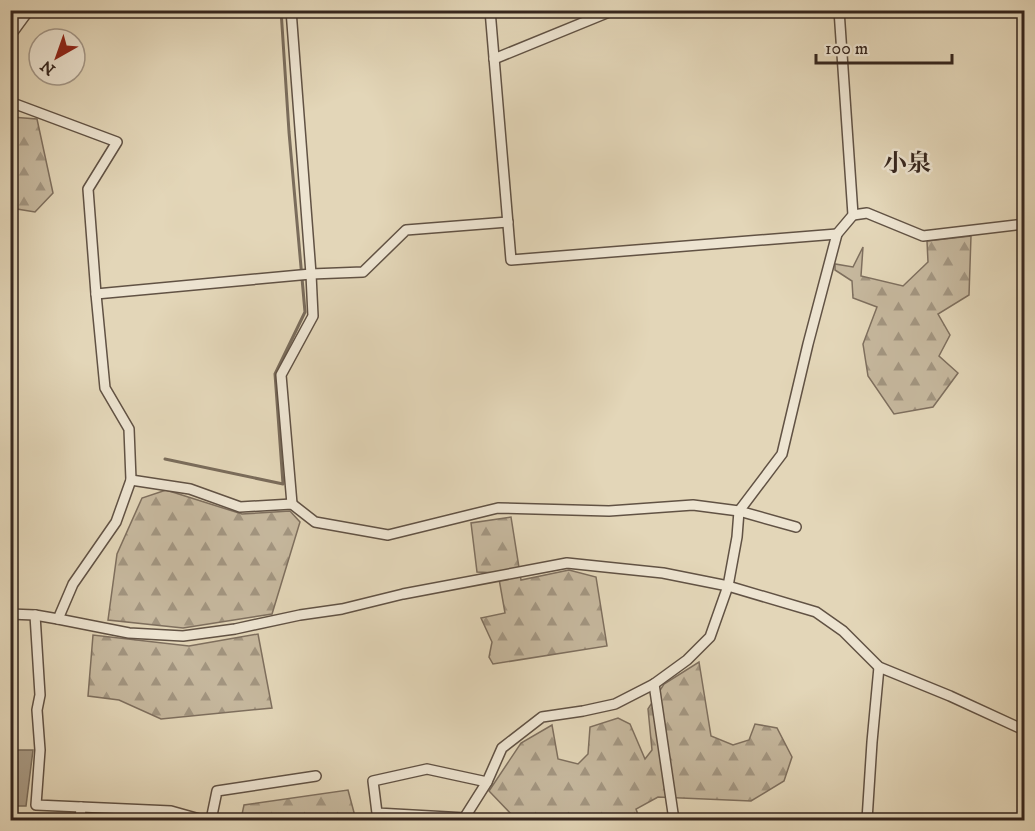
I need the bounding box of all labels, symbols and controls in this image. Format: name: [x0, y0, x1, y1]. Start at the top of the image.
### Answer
north arrow: [27, 27, 87, 87]
scale bar: [816, 27, 952, 65]
text: 100 m: [825, 38, 868, 60]
text: N: [37, 56, 59, 80]
district label: 小泉: [883, 149, 931, 179]

